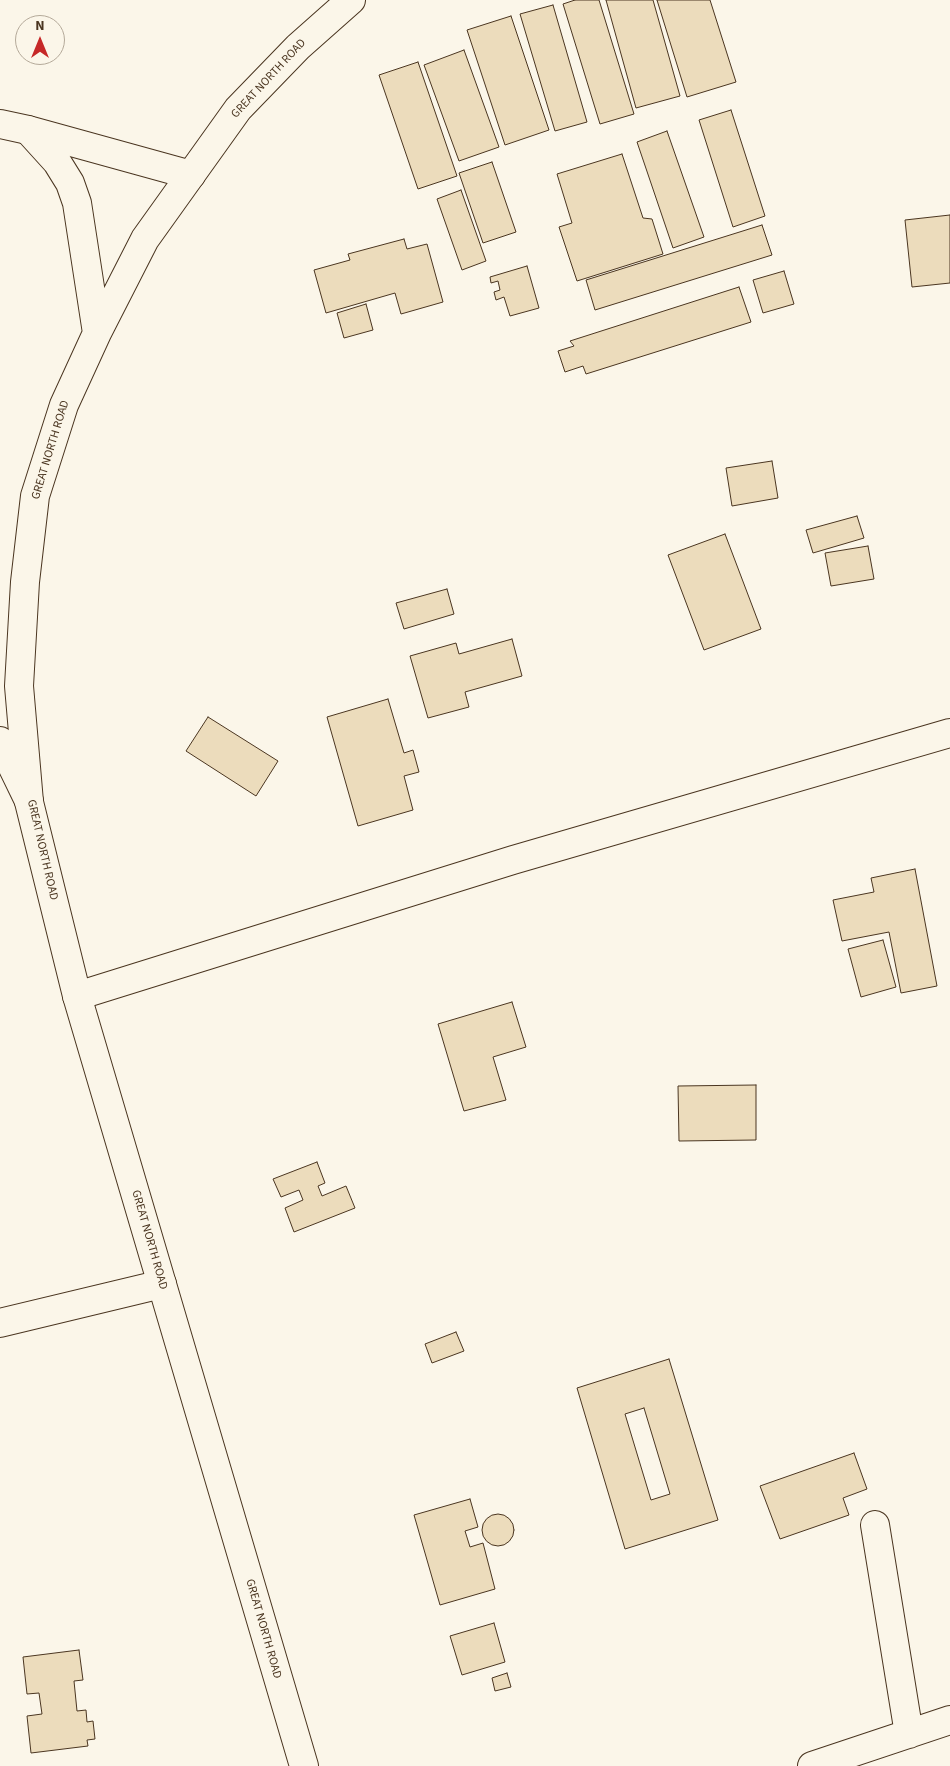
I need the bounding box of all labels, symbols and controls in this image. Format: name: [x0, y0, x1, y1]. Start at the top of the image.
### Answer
north arrow: [15, 15, 65, 65]
text: N: [35, 16, 45, 36]
street label: GREAT NORTH ROAD: [229, 36, 309, 122]
street label: GREAT NORTH ROAD: [29, 399, 73, 501]
street label: GREAT NORTH ROAD: [23, 798, 61, 902]
street label: GREAT NORTH ROAD: [128, 1189, 170, 1291]
street label: GREAT NORTH ROAD: [242, 1578, 284, 1680]

